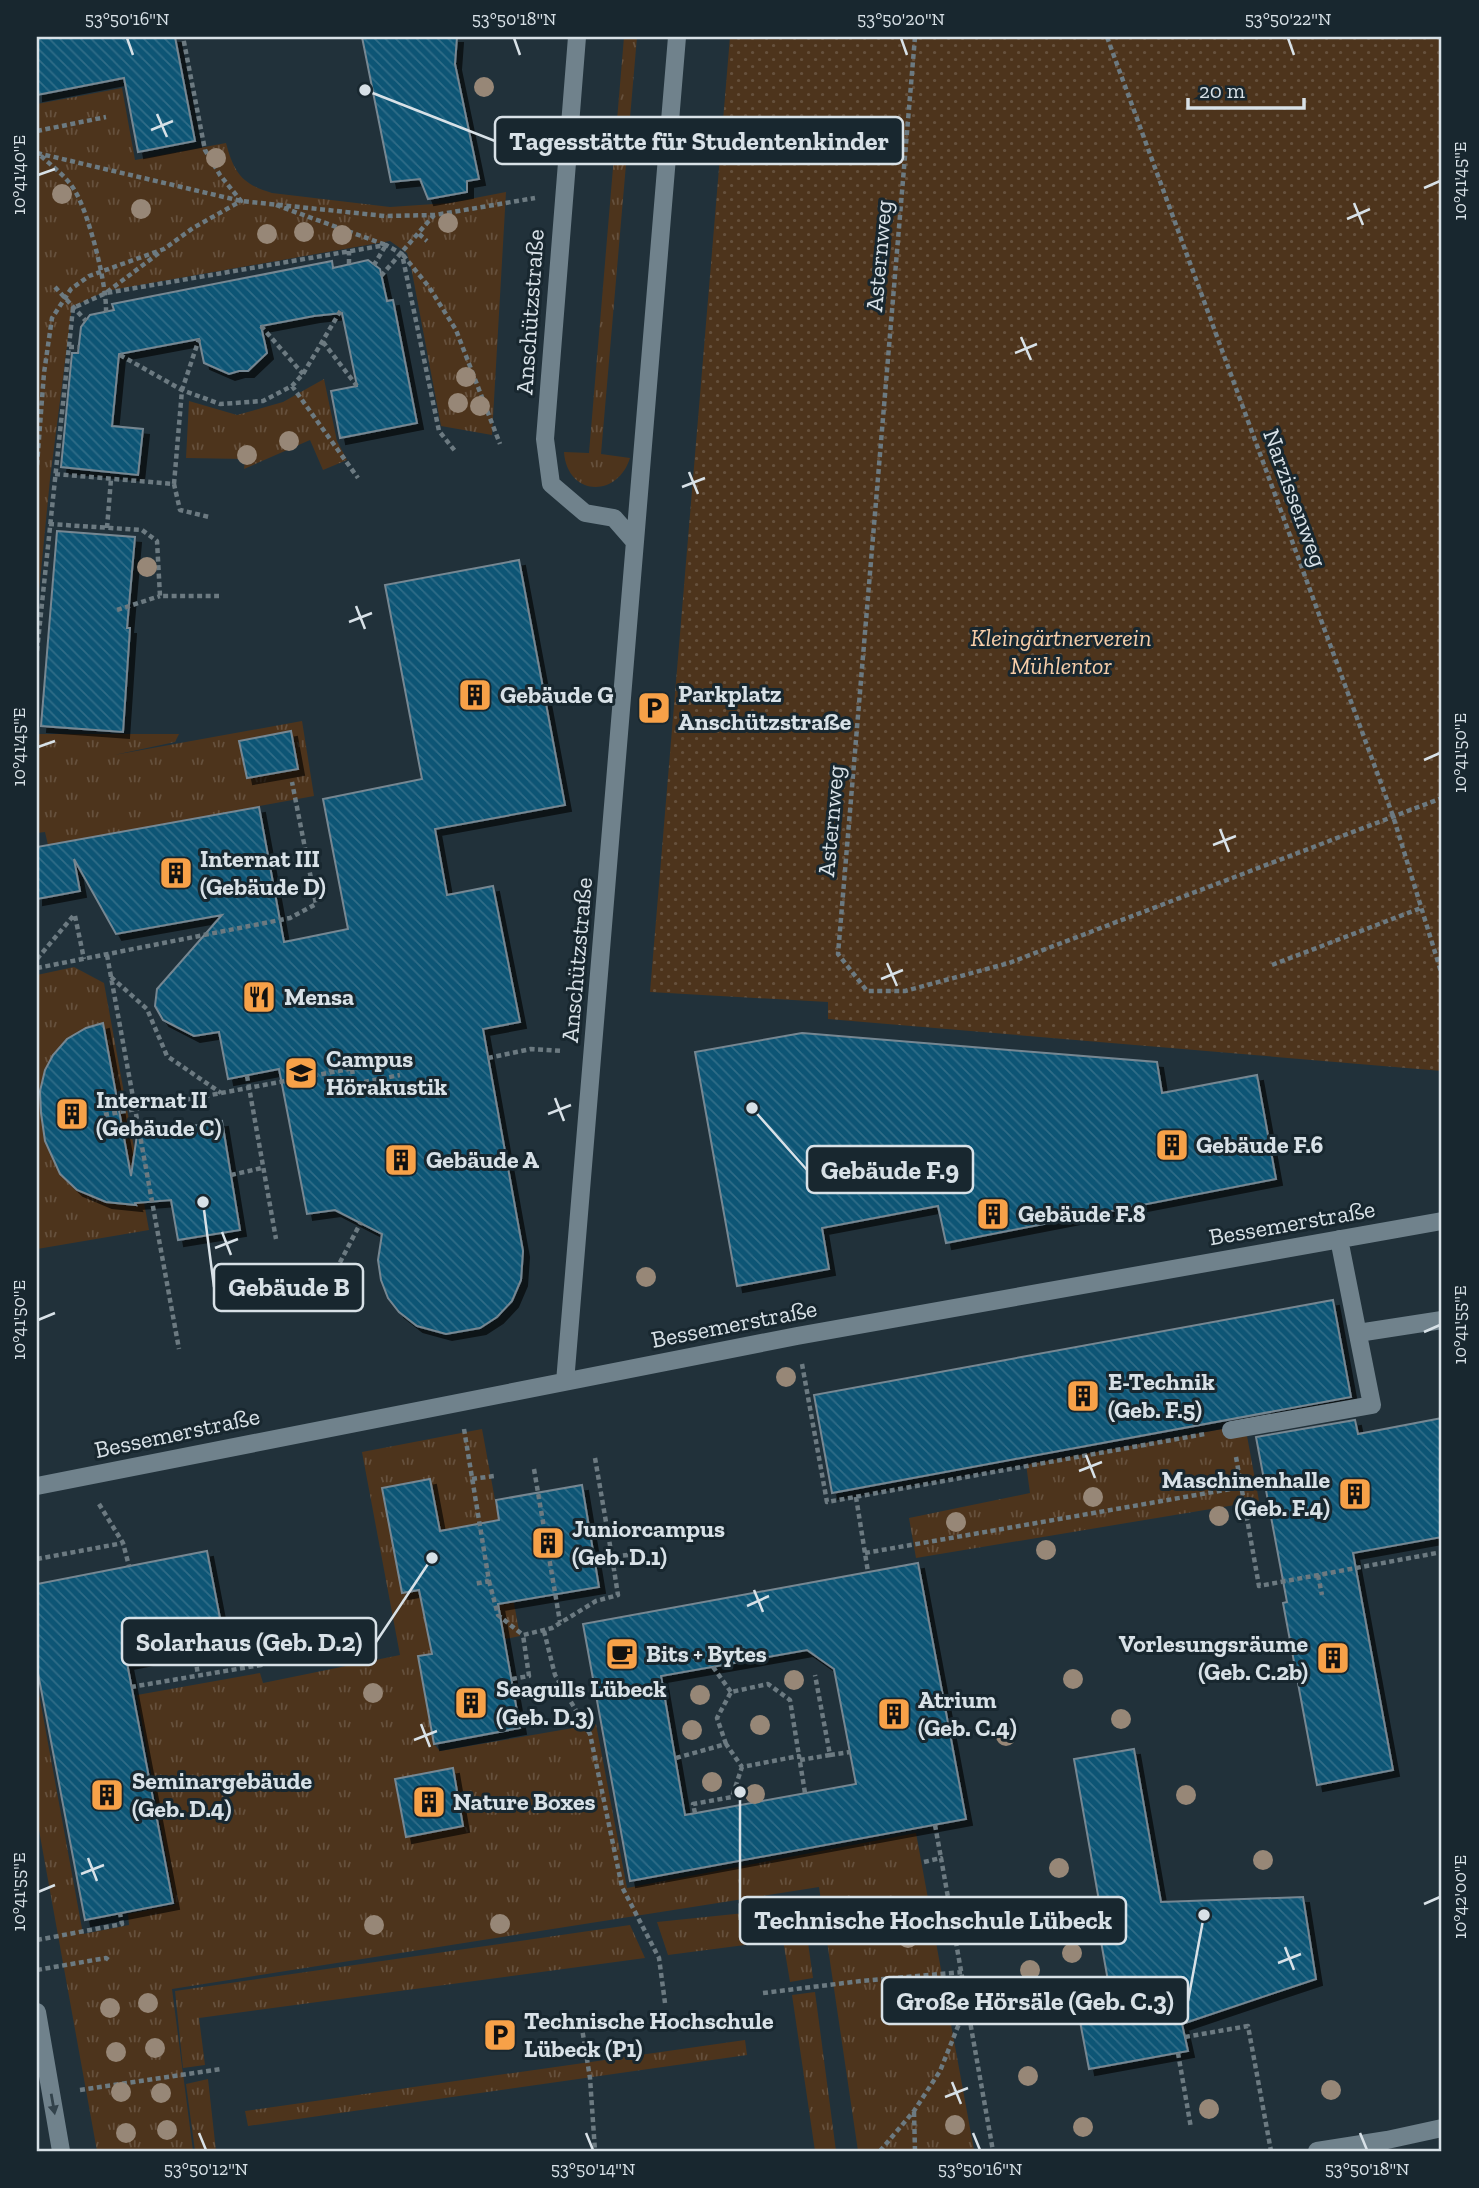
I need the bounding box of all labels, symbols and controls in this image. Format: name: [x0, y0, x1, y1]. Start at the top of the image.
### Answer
text: 53°50'16"N: [85, 8, 169, 30]
text: 53°50'18"N: [472, 8, 556, 30]
text: 53°50'20"N: [857, 8, 945, 30]
text: 53°50'22"N: [1245, 8, 1331, 30]
scale bar: [1188, 66, 1304, 110]
text: 20 m: [1199, 78, 1245, 103]
callout: Tagesstätte für Studentenkinder: [495, 117, 903, 164]
text: Tagesstätte für Studentenkinder: [509, 125, 889, 157]
text: 10°41'40"E: [8, 135, 30, 215]
text: 10°41'45"E: [1449, 142, 1471, 220]
street label: Asternweg: [859, 199, 898, 313]
street label: Anschützstraße: [509, 228, 550, 396]
street label: Narzissenweg: [1257, 425, 1334, 571]
park label: Kleingärtnerverein Mühlentor: [970, 623, 1152, 680]
building icon: Gebäude G: [456, 676, 494, 714]
place label: Parkplatz Anschützstraße: [678, 679, 852, 736]
place label: Gebäude G: [500, 680, 614, 709]
parking icon: Parkplatz Anschützstraße: [635, 689, 673, 727]
text: 10°41'45"E: [8, 708, 30, 786]
text: 10°41'50"E: [1449, 713, 1471, 793]
street label: Asternweg: [811, 764, 850, 878]
place label: Internat III (Gebäude D): [200, 844, 326, 901]
building icon: Internat III (Gebäude D): [157, 854, 195, 892]
street label: Anschützstraße: [555, 876, 598, 1044]
restaurant icon: Mensa: [240, 978, 278, 1016]
place label: Mensa: [284, 982, 354, 1011]
place label: Campus Hörakustik: [326, 1044, 447, 1101]
school or university icon: Campus Hörakustik: [282, 1054, 320, 1092]
place label: Internat II (Gebäude C): [96, 1085, 222, 1142]
building icon: Internat II (Gebäude C): [53, 1095, 91, 1133]
building icon: Gebäude F.6: [1153, 1126, 1191, 1164]
place label: Gebäude F.6: [1196, 1130, 1324, 1159]
building icon: Gebäude A: [382, 1141, 420, 1179]
place label: Gebäude A: [426, 1145, 539, 1174]
callout: Gebäude F.9: [807, 1146, 973, 1193]
text: Gebäude F.9: [821, 1154, 959, 1186]
street label: Bessemerstraße: [1207, 1194, 1377, 1251]
building icon: Gebäude F.8: [974, 1195, 1012, 1233]
place label: Gebäude F.8: [1018, 1199, 1146, 1228]
callout: Gebäude B: [214, 1264, 363, 1311]
text: Gebäude B: [228, 1271, 350, 1303]
text: 10°41'50"E: [8, 1280, 30, 1360]
text: 10°41'55"E: [1449, 1285, 1471, 1365]
street label: Bessemerstraße: [649, 1293, 819, 1354]
place label: E-Technik (Geb. F.5): [1108, 1367, 1215, 1424]
building icon: E-Technik (Geb. F.5): [1064, 1377, 1102, 1415]
street label: Bessemerstraße: [92, 1401, 262, 1464]
place label: Maschinenhalle (Geb. F.4): [1162, 1465, 1330, 1522]
building icon: Maschinenhalle (Geb. F.4): [1336, 1475, 1374, 1513]
place label: Juniorcampus (Geb. D.1): [572, 1514, 725, 1571]
building icon: Juniorcampus (Geb. D.1): [529, 1524, 567, 1562]
callout: Solarhaus (Geb. D.2): [122, 1618, 376, 1665]
text: Solarhaus (Geb. D.2): [136, 1626, 362, 1658]
place label: Vorlesungsräume (Geb. C.2b): [1119, 1629, 1308, 1686]
cafe icon: Bits + Bytes: [603, 1635, 641, 1673]
place label: Bits + Bytes: [646, 1639, 767, 1668]
building icon: Vorlesungsräume (Geb. C.2b): [1314, 1639, 1352, 1677]
place label: Seagulls Lübeck (Geb. D.3): [496, 1674, 667, 1731]
building icon: Seagulls Lübeck (Geb. D.3): [452, 1684, 490, 1722]
place label: Atrium (Geb. C.4): [918, 1685, 1017, 1742]
building icon: Atrium (Geb. C.4): [875, 1695, 913, 1733]
place label: Seminargebäude (Geb. D.4): [132, 1766, 312, 1823]
building icon: Seminargebäude (Geb. D.4): [88, 1776, 126, 1814]
building icon: Nature Boxes: [410, 1783, 448, 1821]
place label: Nature Boxes: [453, 1787, 596, 1816]
text: 10°41'55"E: [8, 1852, 30, 1932]
text: 10°42'00"E: [1449, 1855, 1471, 1939]
callout: Technische Hochschule Lübeck: [740, 1897, 1126, 1944]
text: Technische Hochschule Lübeck: [754, 1904, 1113, 1936]
callout: Große Hörsäle (Geb. C.3): [882, 1977, 1188, 2024]
text: Große Hörsäle (Geb. C.3): [896, 1985, 1174, 2017]
place label: Technische Hochschule Lübeck (P1): [524, 2006, 774, 2063]
parking icon: Technische Hochschule Lübeck (P1): [481, 2016, 519, 2054]
one-way arrow: [48, 2093, 59, 2115]
text: 53°50'12"N: [164, 2158, 248, 2180]
text: 53°50'14"N: [551, 2158, 635, 2180]
text: 53°50'16"N: [938, 2158, 1022, 2180]
text: 53°50'18"N: [1325, 2158, 1409, 2180]

